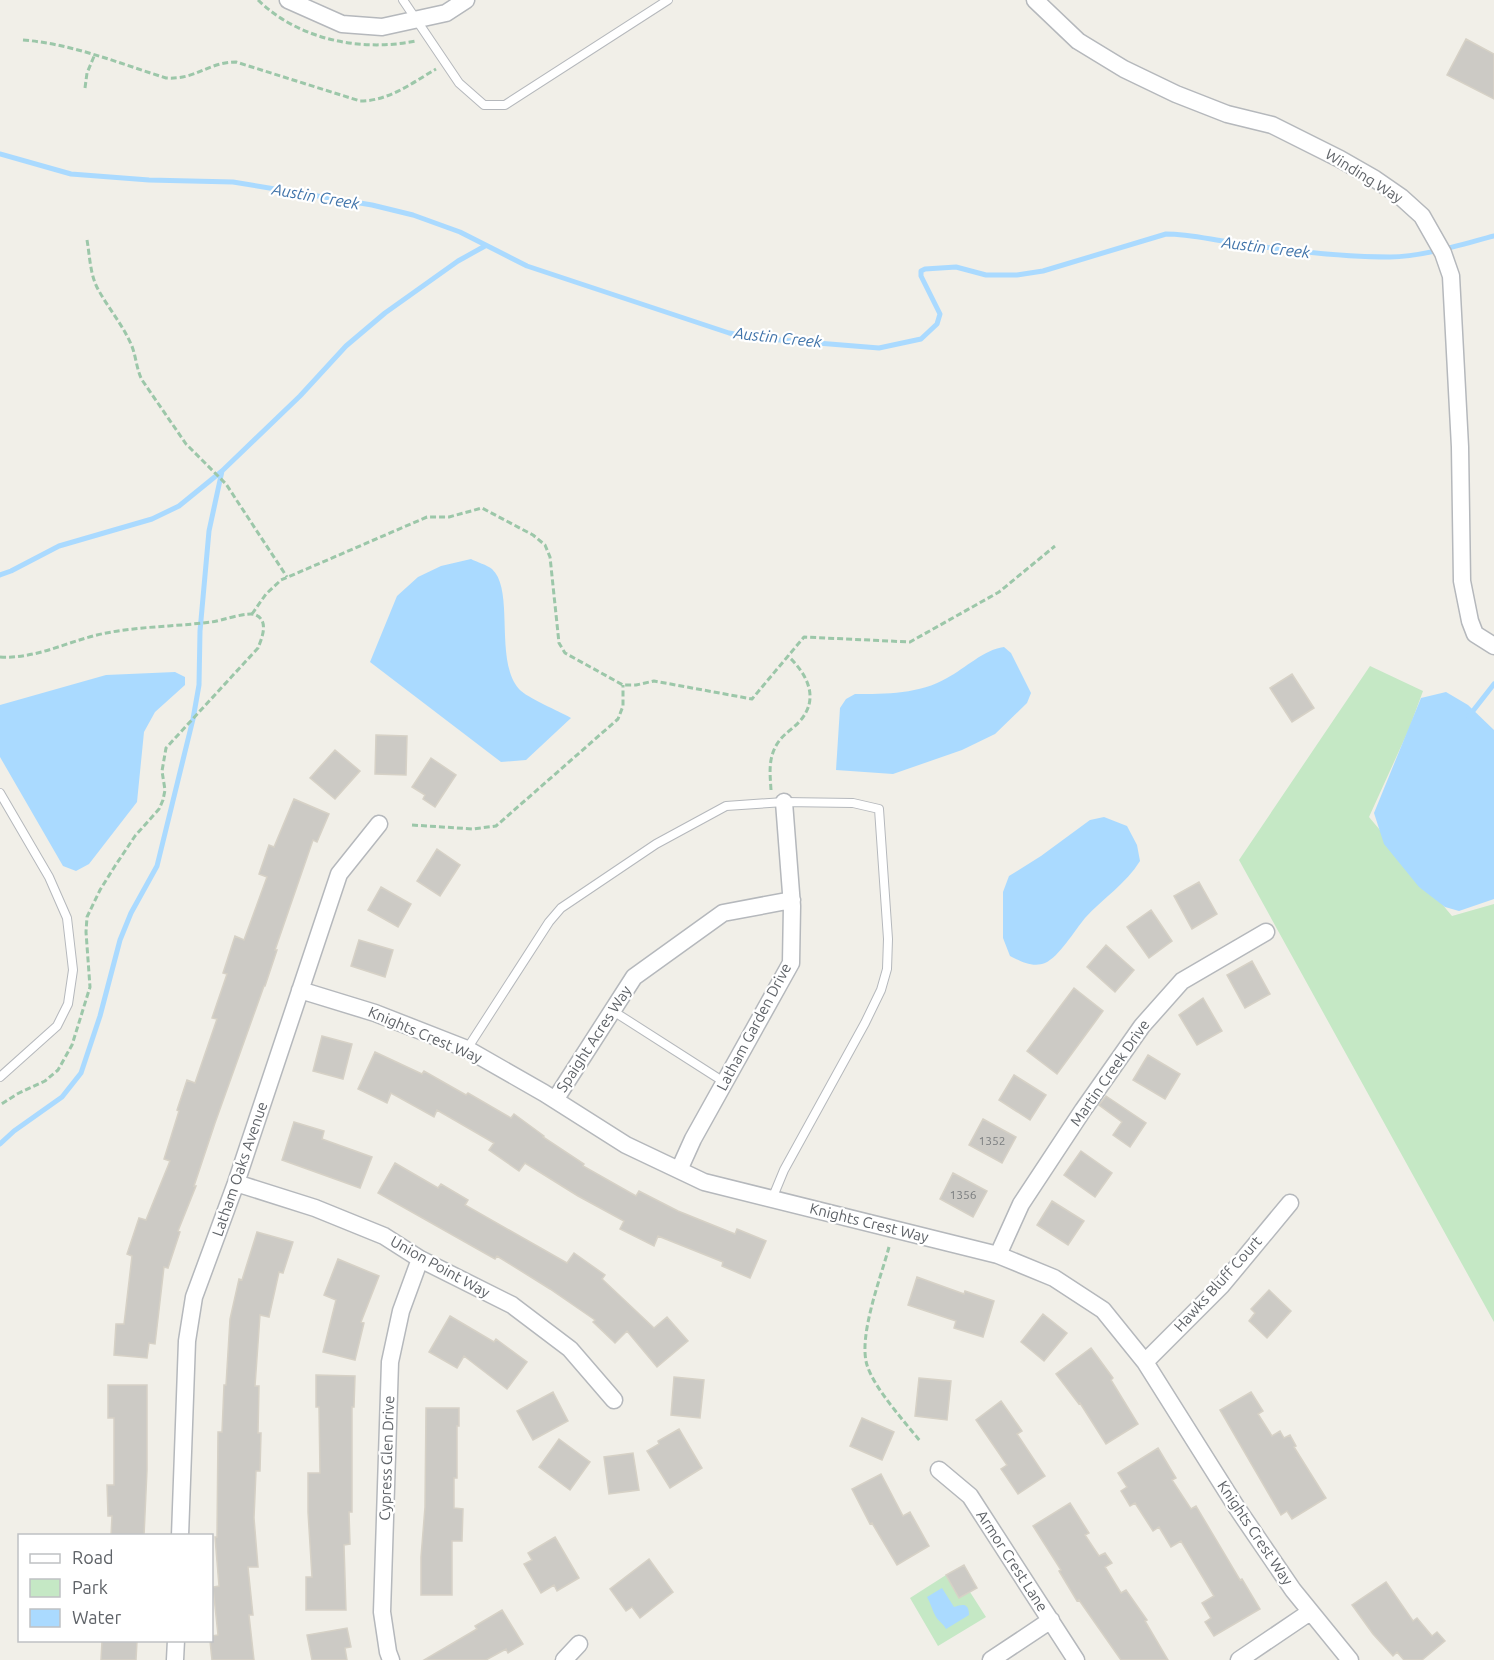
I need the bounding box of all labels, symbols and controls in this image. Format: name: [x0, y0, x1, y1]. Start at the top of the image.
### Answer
street label: Winding Way: [1322, 145, 1406, 206]
water label: Austin Creek: [270, 179, 362, 213]
water label: Austin Creek: [1220, 233, 1312, 261]
water label: Austin Creek: [732, 323, 824, 351]
street label: Latham Garden Drive: [713, 960, 794, 1093]
street label: Spaight Acres Way: [553, 982, 634, 1095]
street label: Knights Crest Way: [366, 1003, 485, 1066]
street label: Martin Creek Drive: [1067, 1016, 1153, 1129]
street label: Latham Oaks Avenue: [208, 1099, 271, 1238]
house number: 1352: [978, 1134, 1006, 1147]
house number: 1356: [949, 1188, 977, 1201]
street label: Knights Crest Way: [808, 1200, 930, 1246]
street label: Union Point Way: [388, 1232, 493, 1301]
street label: Hawks Bluff Court: [1170, 1232, 1265, 1335]
street label: Cypress Glen Drive: [376, 1395, 397, 1521]
street label: Knights Crest Way: [1214, 1477, 1297, 1588]
street label: Armor Crest Lane: [973, 1507, 1052, 1615]
legend: [18, 1534, 213, 1642]
text: Road: [72, 1547, 114, 1567]
text: Park: [72, 1577, 108, 1597]
text: Water: [72, 1607, 122, 1627]

